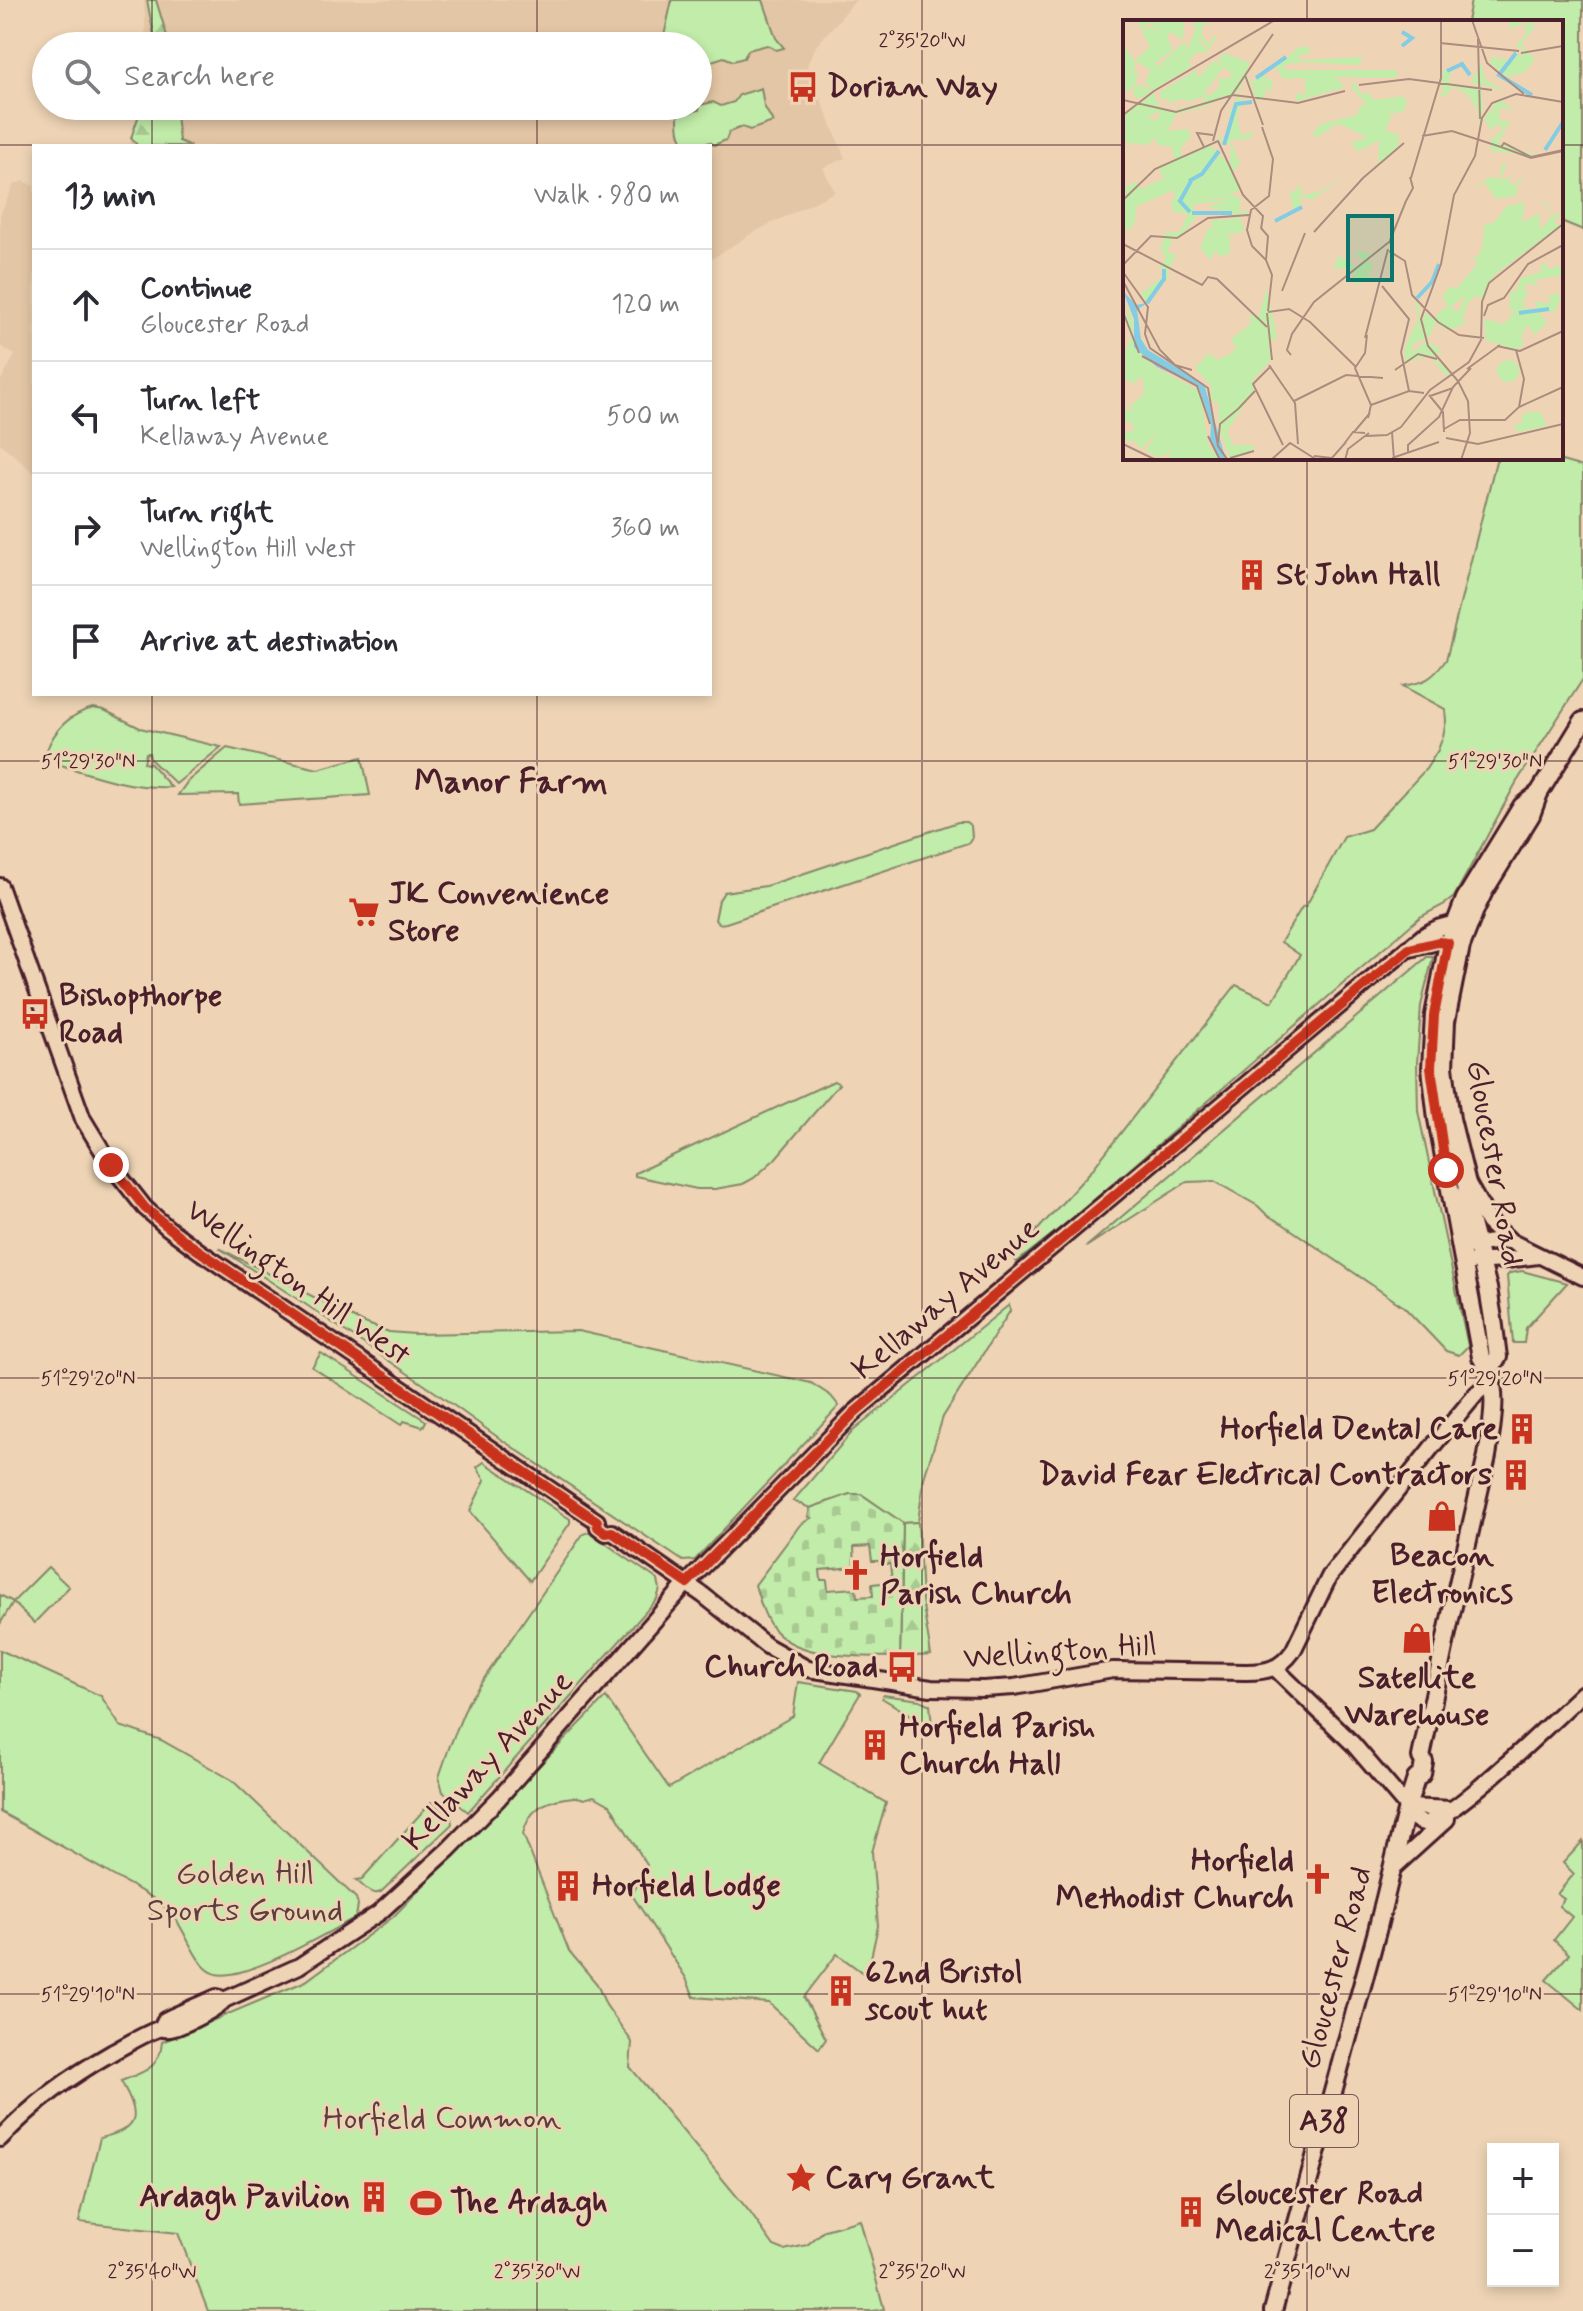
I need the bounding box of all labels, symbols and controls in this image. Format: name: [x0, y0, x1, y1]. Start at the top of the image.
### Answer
inset map: [1123, 20, 1563, 460]
text: 2°35'20"W: [878, 28, 966, 55]
search box: [32, 32, 712, 120]
icon: search: [60, 54, 104, 98]
text: Search here: [124, 57, 275, 96]
place label: Dorian Way: [827, 66, 998, 108]
bus stop icon: Dorian Way: [786, 70, 820, 104]
text: 13 min: [64, 174, 157, 219]
text: Walk · 980 m: [533, 179, 680, 213]
text: Continue: [140, 269, 252, 308]
icon: ahead: [64, 283, 108, 327]
text: 120 m: [611, 288, 680, 322]
text: Gloucester Road: [140, 308, 309, 342]
text: Turn left: [140, 381, 260, 420]
icon: left: [64, 395, 108, 439]
text: 500 m: [606, 400, 680, 434]
text: Kellaway Avenue: [140, 420, 329, 454]
text: Turn right: [140, 493, 273, 532]
icon: right: [64, 507, 108, 551]
text: 360 m: [611, 512, 680, 546]
text: Wellington Hill West: [140, 532, 356, 566]
place label: St John Hall: [1276, 554, 1441, 596]
building icon: St John Hall: [1235, 558, 1269, 592]
icon: arrive: [64, 619, 108, 663]
text: Arrive at destination: [140, 622, 398, 661]
text: 51°29'30"N: [41, 749, 135, 776]
text: 51°29'30"N: [1448, 749, 1542, 776]
district label: Manor Farm: [414, 760, 608, 805]
place label: JK Convenience Store: [388, 873, 609, 952]
supermarket icon: JK Convenience Store: [347, 895, 381, 929]
place label: Bishopthorpe Road: [59, 975, 222, 1054]
bus stop icon: Bishopthorpe Road: [18, 997, 52, 1031]
street label: Gloucester Road: [1455, 1057, 1533, 1269]
route end: [93, 1147, 129, 1183]
route start: [1428, 1152, 1464, 1188]
street label: Wellington Hill West: [175, 1190, 419, 1379]
street label: Kellaway Avenue: [843, 1208, 1049, 1390]
text: 51°29'20"N: [40, 1366, 136, 1393]
text: 51°29'20"N: [1447, 1366, 1543, 1393]
place label: Horfield Dental Care: [1220, 1408, 1498, 1450]
building icon: Horfield Dental Care: [1505, 1412, 1539, 1446]
place label: David Fear Electrical Contractors: [1038, 1454, 1492, 1496]
building icon: David Fear Electrical Contractors: [1499, 1458, 1533, 1492]
shop icon: Beacon Electronics: [1425, 1499, 1459, 1533]
place label: Beacon Electronics: [1371, 1535, 1513, 1614]
place label: Horfield Parish Church: [880, 1536, 1072, 1615]
church icon: Horfield Parish Church: [839, 1558, 873, 1592]
shop icon: Satellite Warehouse: [1400, 1621, 1434, 1655]
street label: Wellington Hill: [962, 1624, 1158, 1683]
place label: Church Road: [704, 1646, 878, 1688]
bus stop icon: Church Road: [885, 1650, 919, 1684]
place label: Satellite Warehouse: [1345, 1657, 1489, 1736]
street label: Kellaway Avenue: [393, 1662, 583, 1860]
place label: Horfield Parish Church Hall: [899, 1706, 1095, 1785]
building icon: Horfield Parish Church Hall: [858, 1728, 892, 1762]
place label: Horfield Methodist Church: [1056, 1840, 1294, 1919]
park label: Golden Hill Sports Ground: [147, 1853, 343, 1932]
street label: Gloucester Road: [1289, 1862, 1383, 2074]
church icon: Horfield Methodist Church: [1301, 1862, 1335, 1896]
place label: Horfield Lodge: [592, 1865, 781, 1911]
building icon: Horfield Lodge: [551, 1869, 585, 1903]
place label: 62nd Bristol scout hut: [864, 1952, 1023, 2031]
building icon: 62nd Bristol scout hut: [824, 1974, 858, 2008]
text: 51°29'10"N: [41, 1982, 135, 2009]
text: 51°29'10"N: [1448, 1982, 1542, 2009]
road number: A38: [1290, 2095, 1358, 2147]
park label: Horfield Common: [323, 2098, 561, 2140]
map controls: [1487, 2143, 1559, 2287]
button: +: [1487, 2143, 1559, 2215]
place label: Cary Grant: [825, 2157, 996, 2199]
place icon: Cary Grant: [784, 2161, 818, 2195]
place label: Gloucester Road Medical Centre: [1215, 2173, 1436, 2252]
place label: Ardagh Pavilion: [139, 2176, 350, 2221]
building icon: Ardagh Pavilion: [357, 2180, 391, 2214]
place label: The Ardagh: [450, 2182, 608, 2227]
sports icon: The Ardagh: [409, 2186, 443, 2220]
building icon: Gloucester Road Medical Centre: [1174, 2195, 1208, 2229]
button: −: [1487, 2215, 1559, 2287]
text: 2°35'40"W: [108, 2259, 197, 2286]
text: 2°35'30"W: [494, 2259, 580, 2286]
text: 2°35'20"W: [878, 2259, 966, 2286]
text: 2°35'10"W: [1264, 2259, 1350, 2286]

